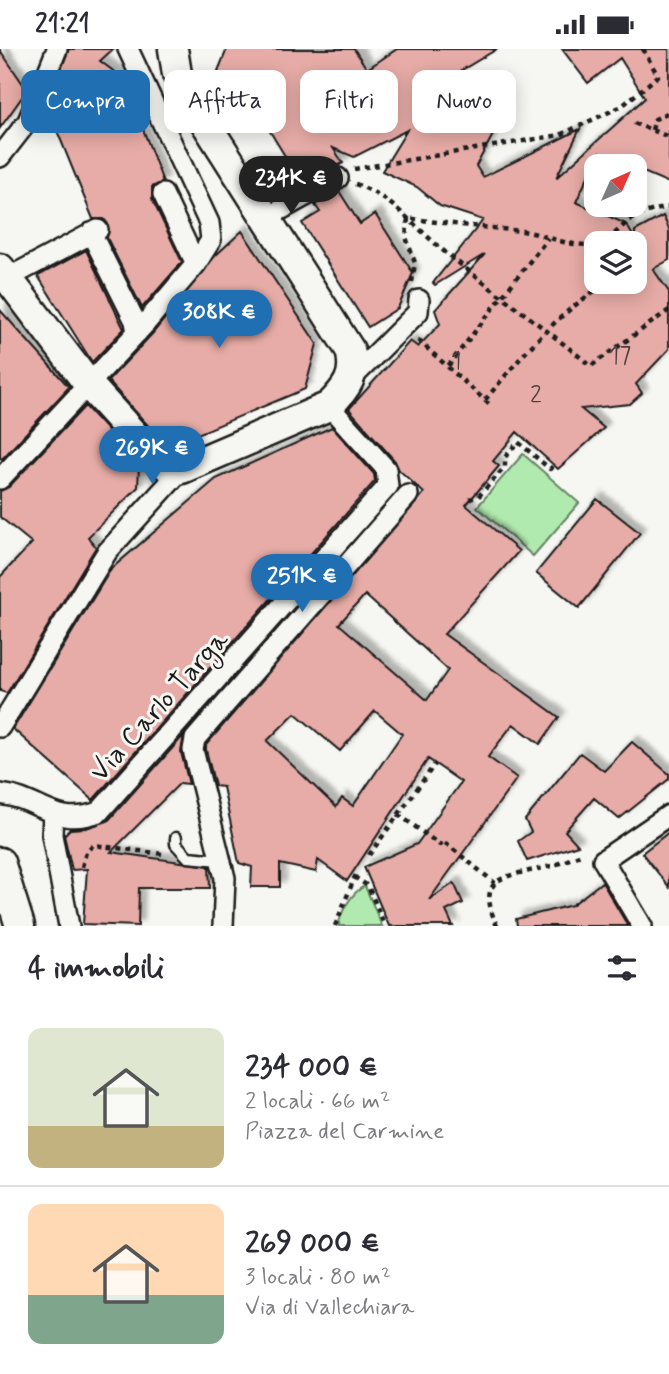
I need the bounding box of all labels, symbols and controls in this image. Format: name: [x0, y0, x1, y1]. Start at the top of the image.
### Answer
text: 21:21: [35, 8, 90, 42]
chip: Compra: [21, 70, 150, 133]
chip: Affitta: [164, 70, 286, 133]
chip: Filtri: [300, 70, 398, 133]
chip: Nuovo: [412, 70, 516, 133]
north arrow: [584, 154, 648, 217]
map controls: [584, 154, 647, 294]
pin: 234K €: [234, 157, 348, 216]
text: 234K €: [255, 164, 327, 194]
button: layers: [584, 231, 647, 294]
pin: 308K €: [162, 291, 276, 350]
text: 308K €: [182, 298, 256, 328]
house number: 17: [609, 341, 631, 372]
house number: 1: [451, 346, 461, 377]
house number: 2: [530, 380, 542, 411]
pin: 269K €: [95, 427, 209, 486]
text: 269K €: [115, 434, 189, 464]
pin: 251K €: [245, 554, 359, 614]
text: 251K €: [267, 562, 337, 592]
street label: Via Carlo Targa: [82, 623, 239, 791]
text: 4 immobili: [28, 949, 164, 988]
icon: filters: [603, 949, 641, 987]
text: 234 000 €: [245, 1048, 378, 1087]
icon: home: [84, 1056, 168, 1140]
text: 2 locali · 66 m²: [245, 1087, 390, 1117]
text: Piazza del Carmine: [245, 1117, 444, 1147]
text: 269 000 €: [245, 1224, 380, 1263]
icon: home: [84, 1232, 168, 1316]
text: 3 locali · 80 m²: [245, 1263, 391, 1293]
text: Via di Vallechiara: [245, 1293, 414, 1323]

